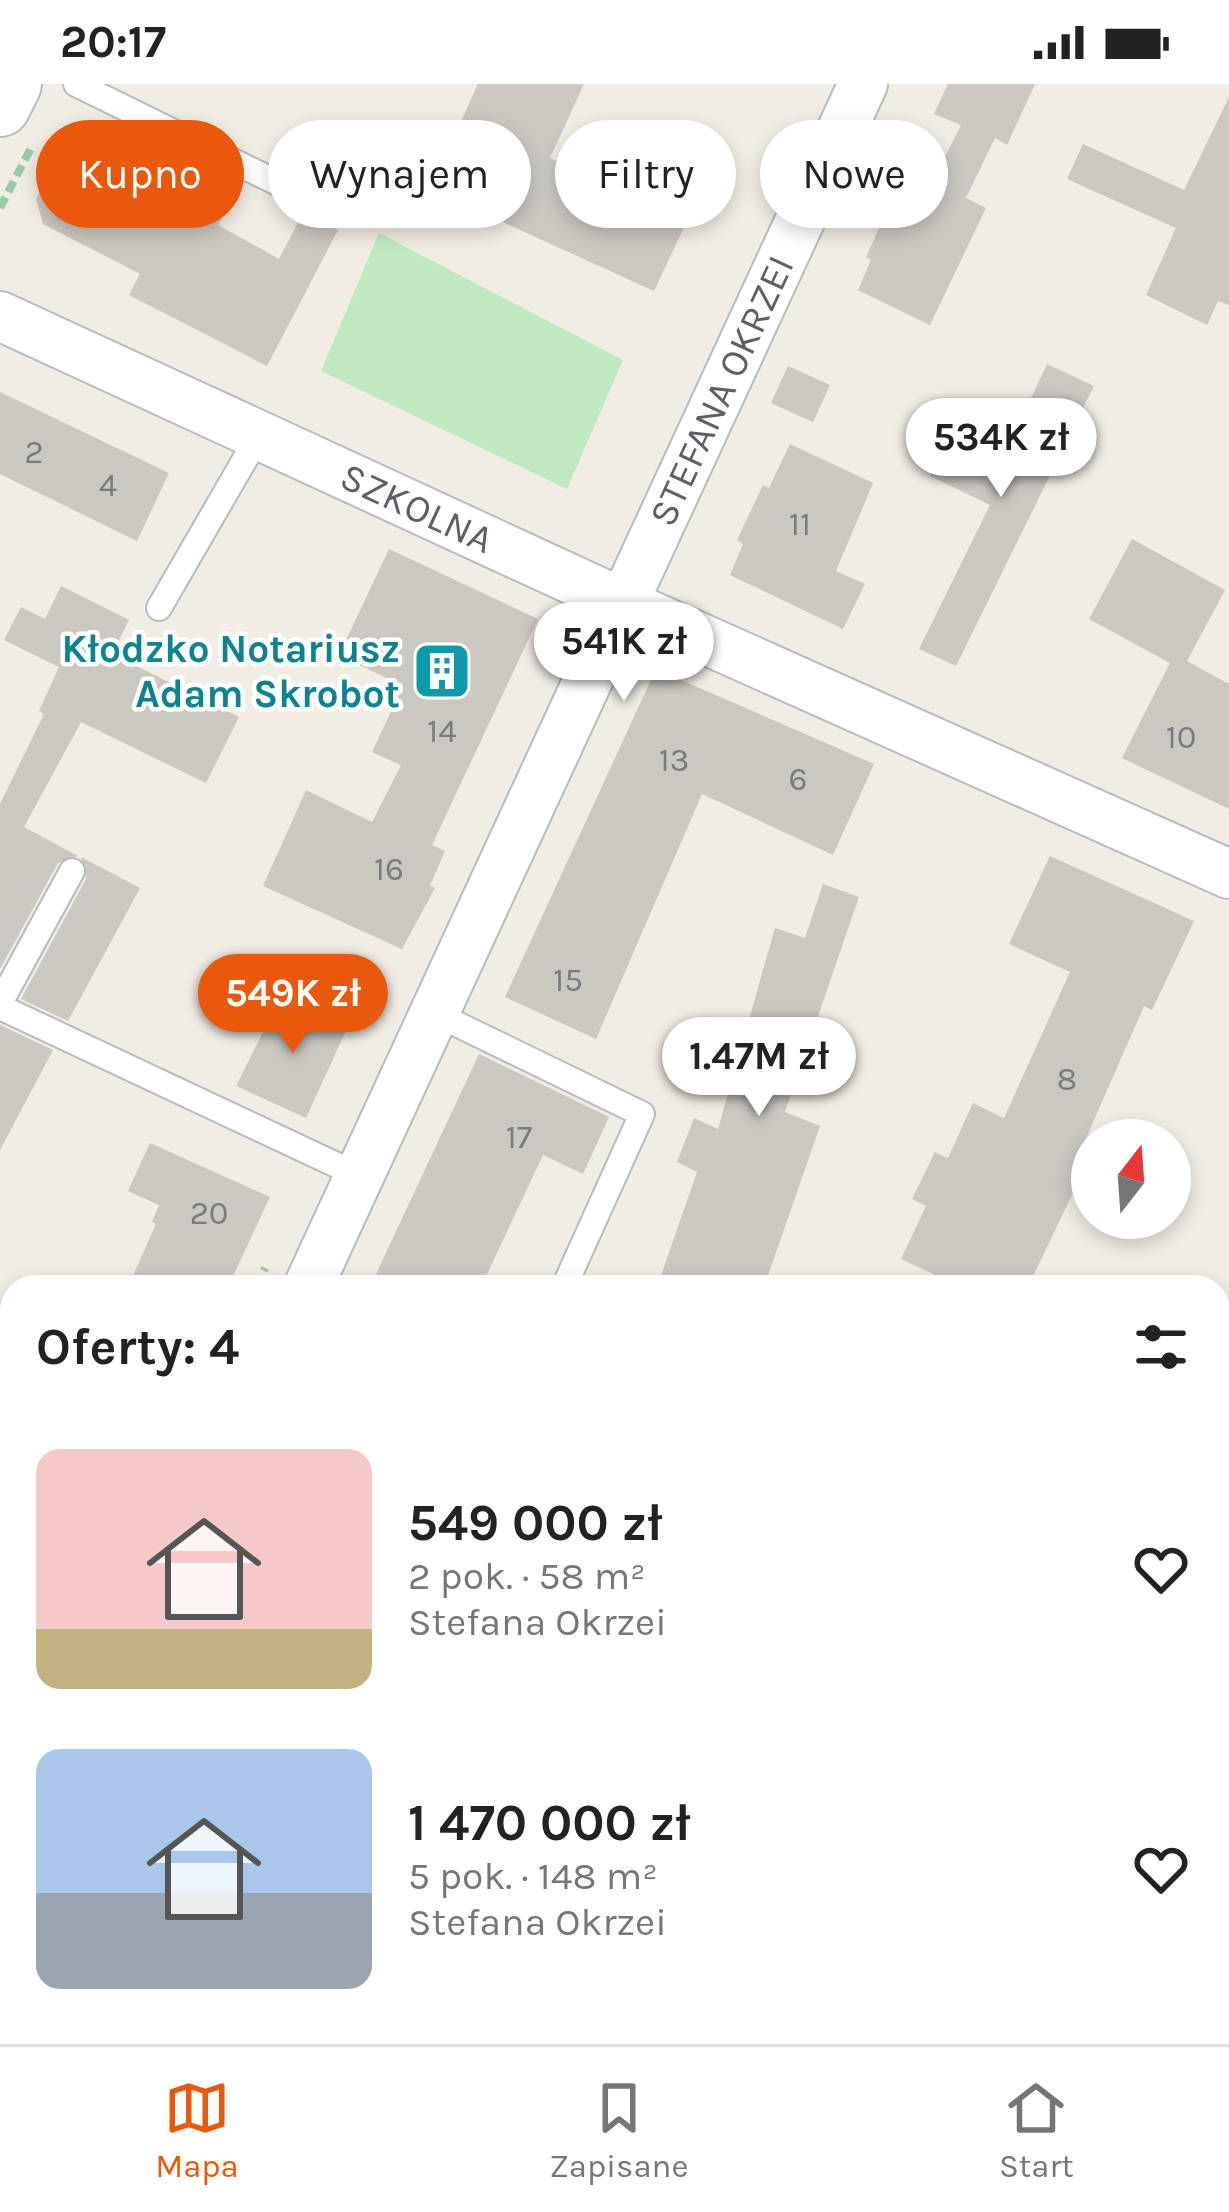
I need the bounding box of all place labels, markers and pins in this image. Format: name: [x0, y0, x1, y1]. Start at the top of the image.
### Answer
pin: 534K zł: [890, 398, 1112, 500]
pin: 541K zł: [513, 602, 735, 704]
place label: Kłodzko Notariusz Adam Skrobot: [62, 626, 400, 717]
building icon: Kłodzko Notariusz Adam Skrobot: [411, 640, 473, 702]
pin: 549K zł: [182, 954, 404, 1056]
pin: 1.47M zł: [635, 1017, 883, 1119]

